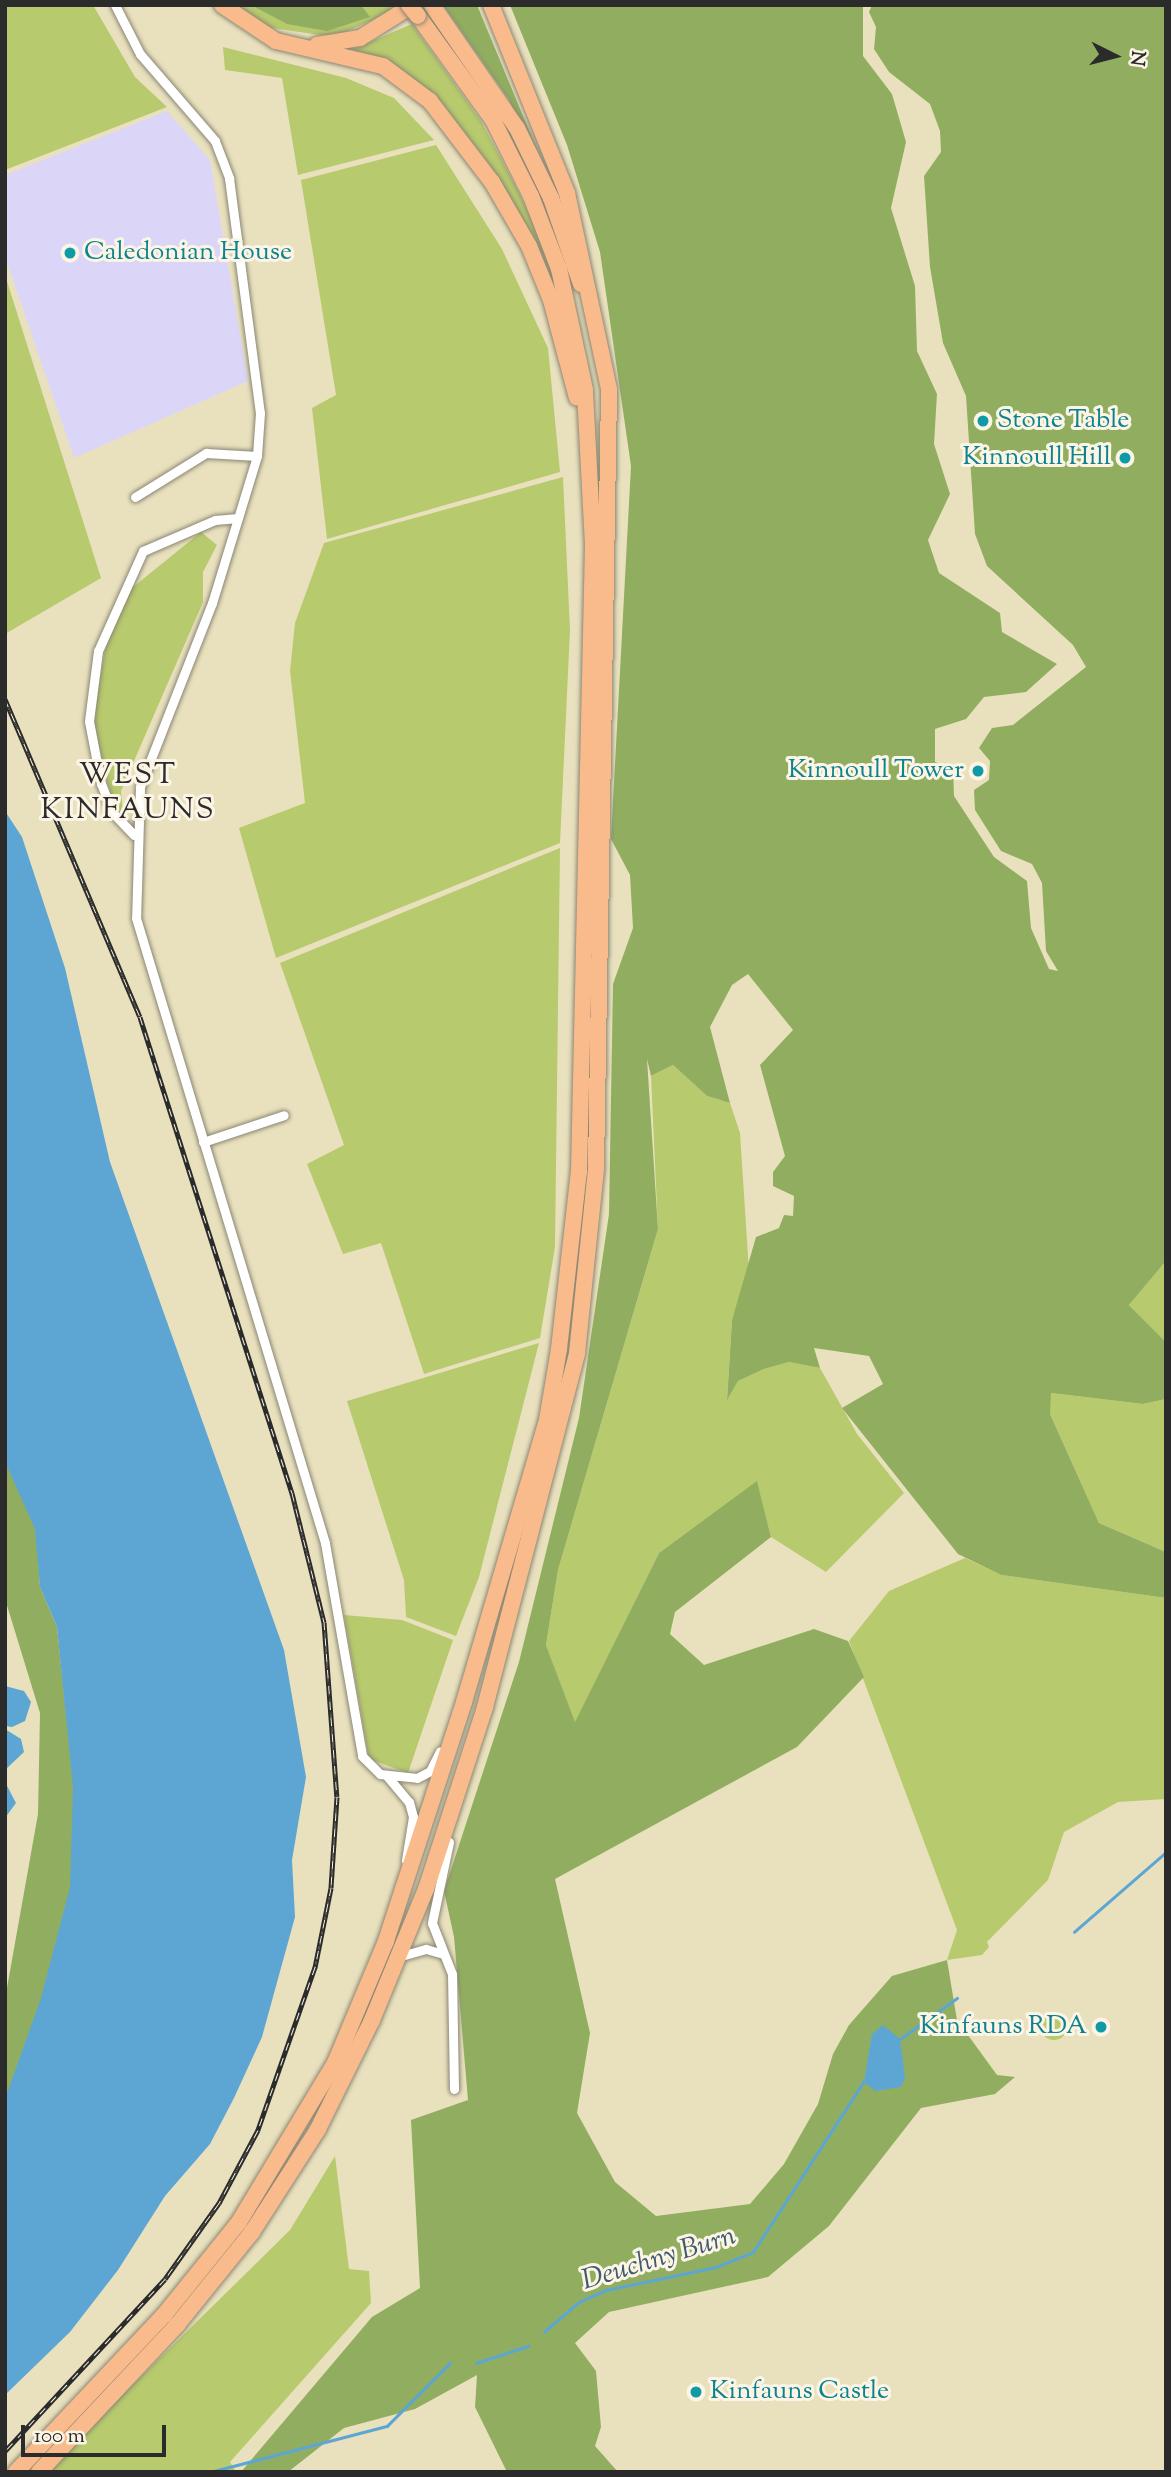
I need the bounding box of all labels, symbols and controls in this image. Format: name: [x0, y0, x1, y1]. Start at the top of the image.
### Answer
north arrow: [1080, 21, 1150, 91]
text: N: [1122, 49, 1151, 67]
place label: Caledonian House: [84, 237, 292, 269]
marker: Caledonian House: [62, 245, 78, 261]
place label: Stone Table: [997, 405, 1129, 437]
marker: Stone Table: [975, 413, 991, 429]
place label: Kinnoull Hill: [963, 442, 1111, 474]
marker: Kinnoull Hill: [1117, 450, 1133, 466]
place label: Kinnoull Tower: [788, 755, 964, 787]
district label: WEST KINFAUNS: [41, 758, 215, 828]
marker: Kinnoull Tower: [970, 763, 986, 779]
place label: Kinfauns RDA: [920, 2011, 1087, 2043]
marker: Kinfauns RDA: [1093, 2019, 1109, 2035]
water label: Deuchny Burn: [578, 2220, 740, 2298]
place label: Kinfauns Castle: [710, 2376, 889, 2408]
marker: Kinfauns Castle: [688, 2384, 704, 2400]
scale bar: [24, 2410, 170, 2454]
text: 100 m: [34, 2422, 85, 2452]

